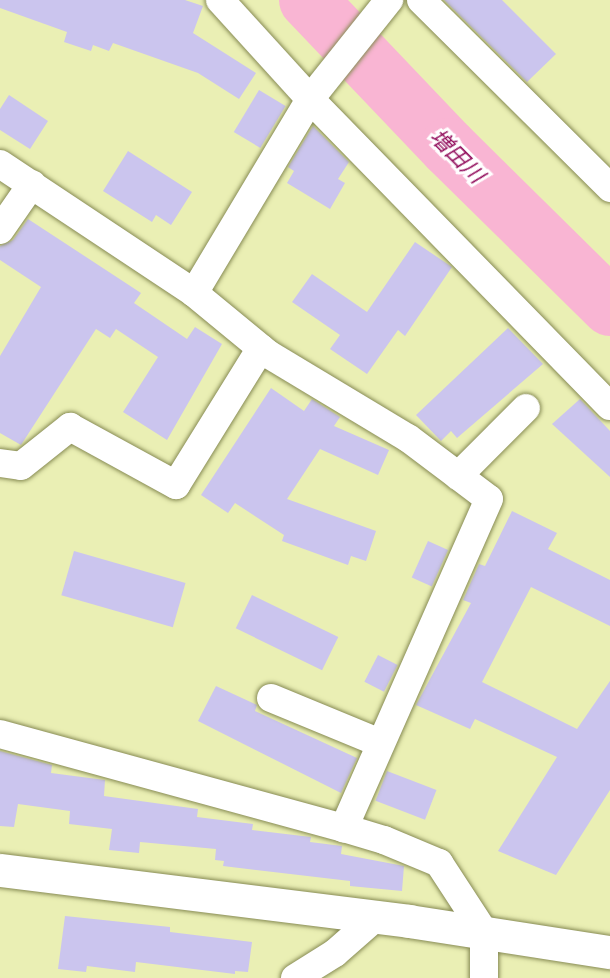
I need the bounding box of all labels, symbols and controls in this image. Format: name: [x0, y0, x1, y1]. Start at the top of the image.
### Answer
water label: 増田川: [424, 123, 490, 189]

